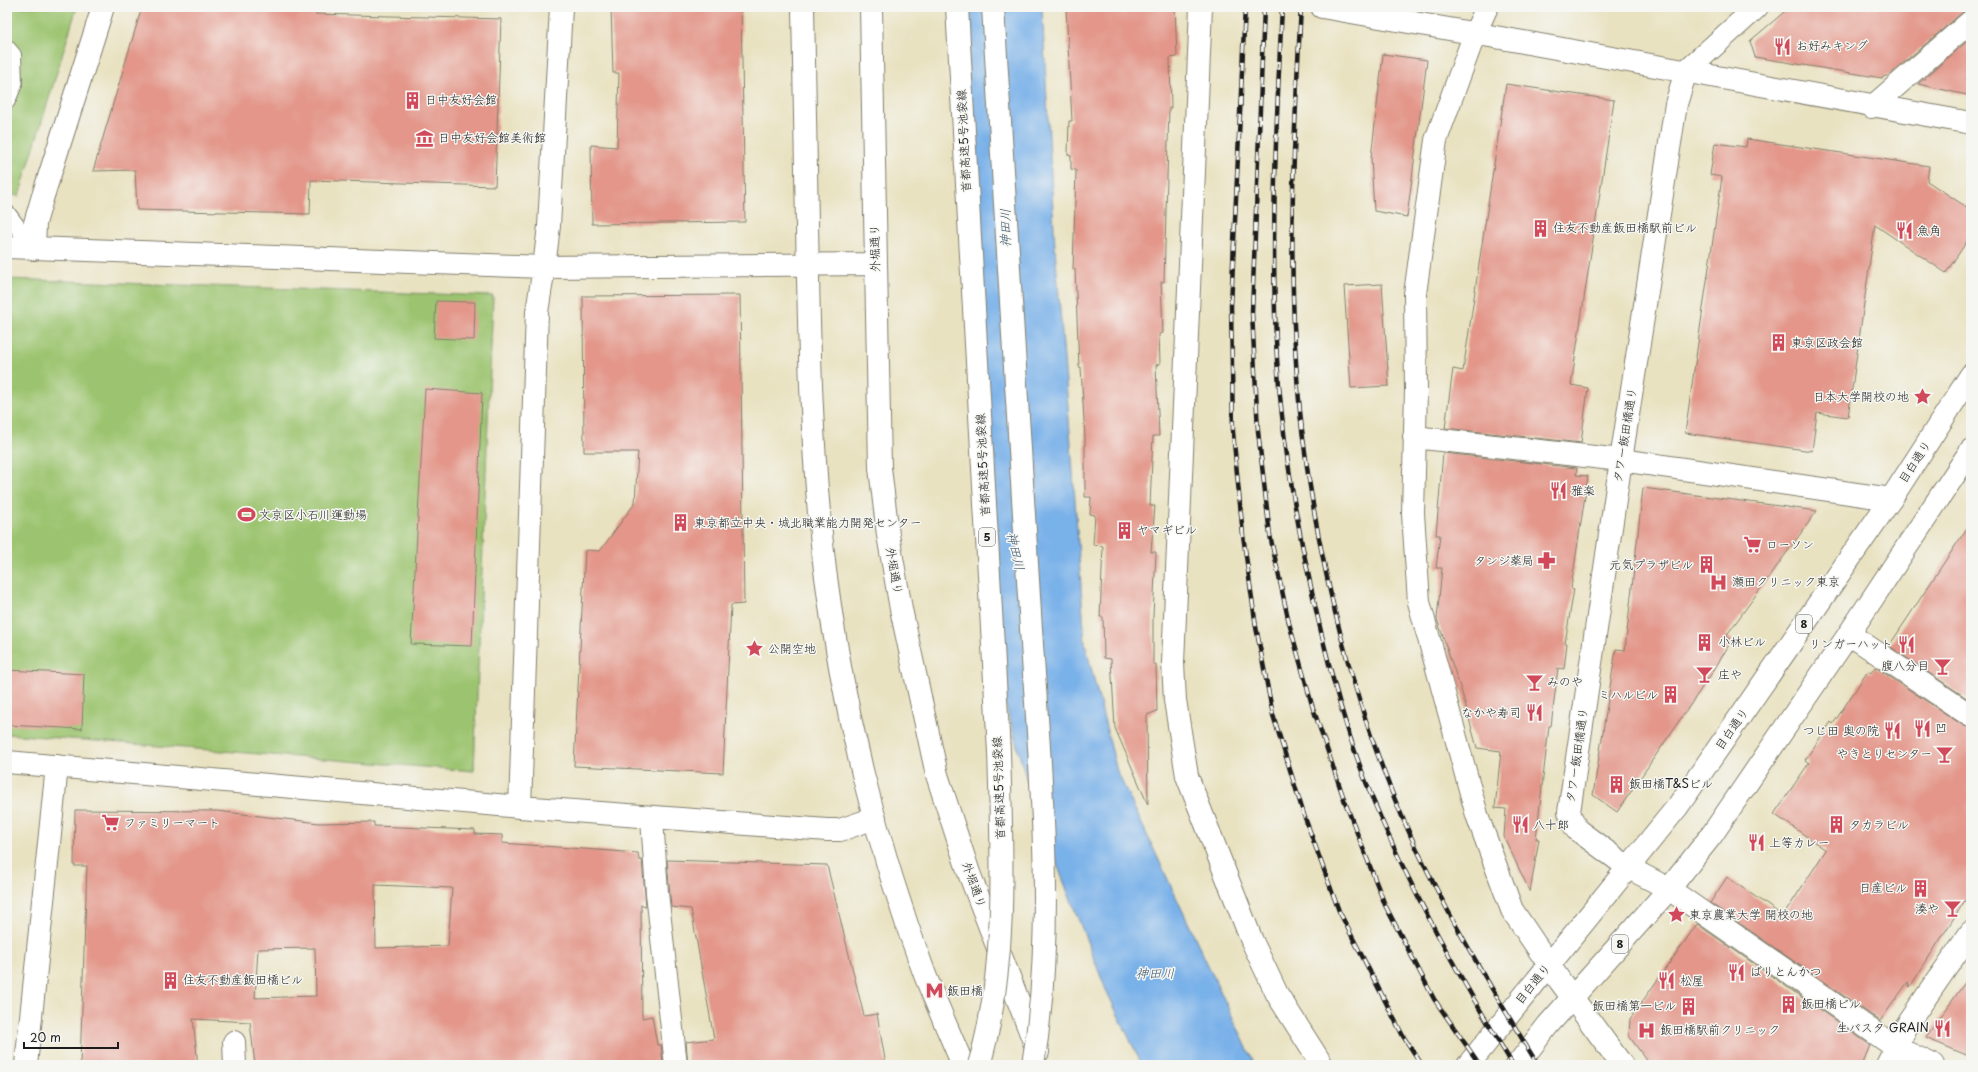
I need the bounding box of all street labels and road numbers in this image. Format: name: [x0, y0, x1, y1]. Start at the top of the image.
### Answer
street label: 首都高速5号池袋線: [951, 89, 975, 193]
street label: 外堀通り: [865, 224, 883, 272]
street label: タワー飯田橋通り: [1608, 386, 1640, 484]
street label: 首都高速5号池袋線: [970, 413, 994, 517]
street label: 目白通り: [1894, 436, 1935, 486]
road number: 5: [979, 528, 995, 546]
street label: 外堀通り: [882, 546, 908, 596]
road number: 8: [1796, 615, 1812, 633]
street label: 目白通り: [1710, 704, 1752, 753]
street label: タワー飯田橋通り: [1560, 706, 1592, 804]
street label: 首都高速5号池袋線: [987, 736, 1009, 840]
street label: 外堀通り: [958, 859, 992, 910]
road number: 8: [1612, 935, 1628, 953]
street label: 目白通り: [1510, 959, 1554, 1008]

